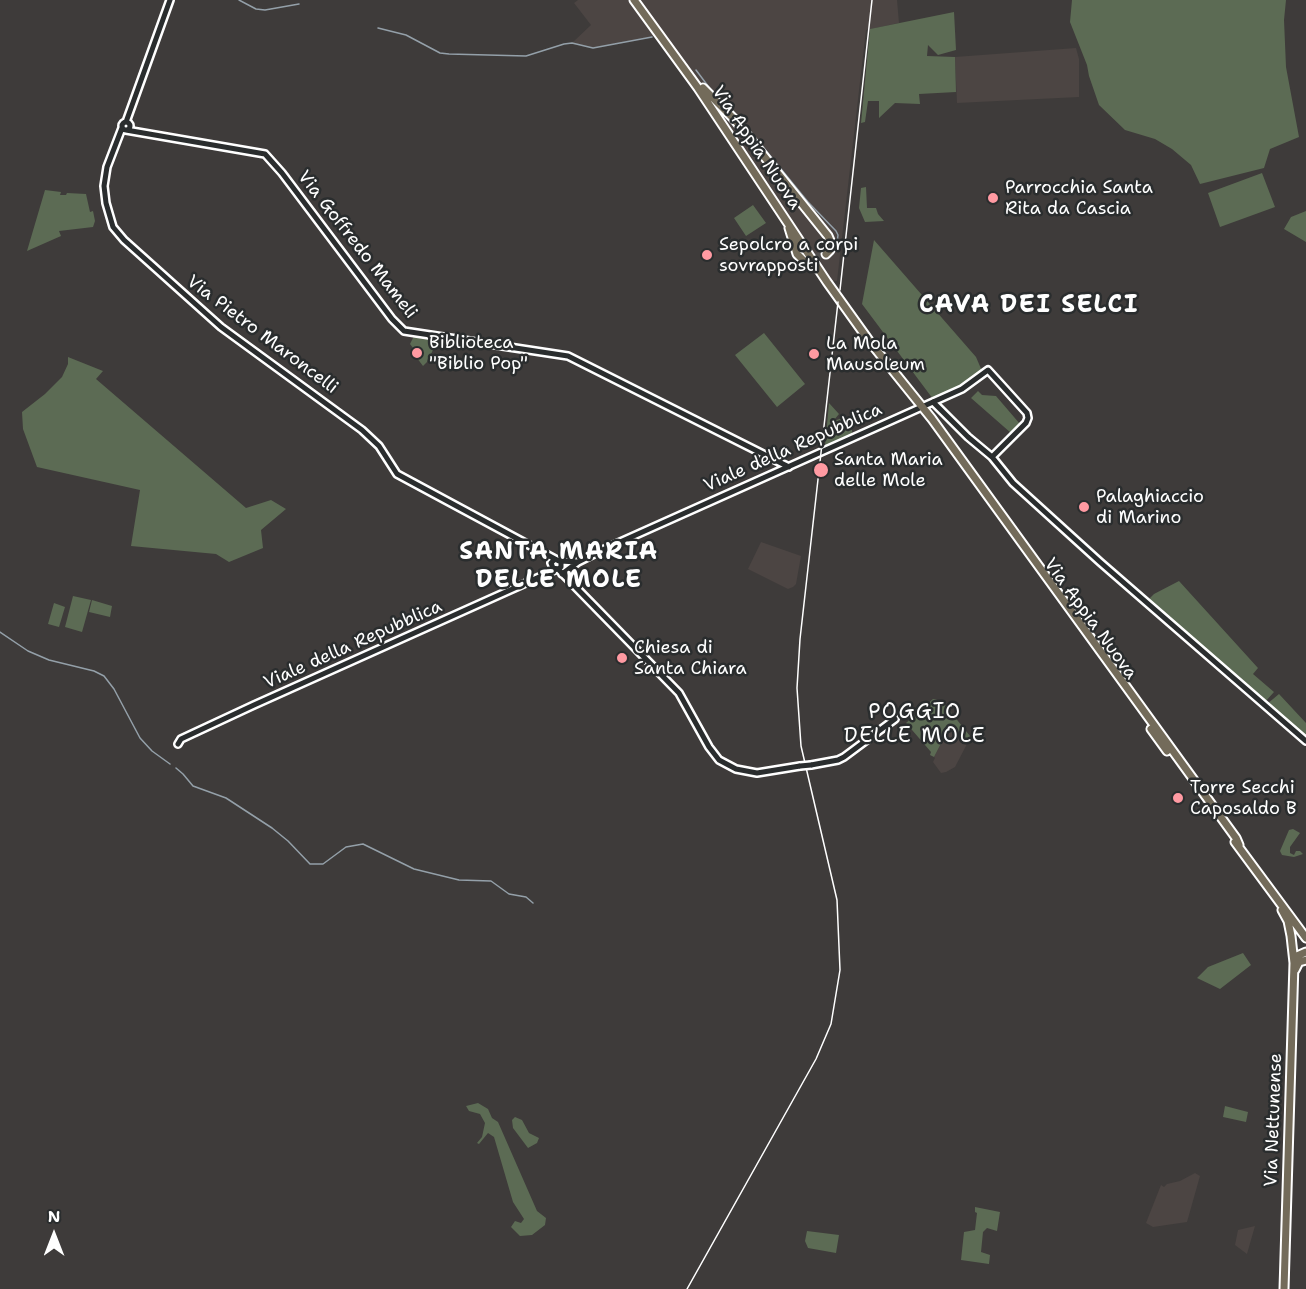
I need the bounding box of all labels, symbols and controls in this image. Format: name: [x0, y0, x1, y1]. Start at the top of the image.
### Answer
street label: Via Appia Nuova: [707, 82, 805, 214]
street label: Via Goffredo Mameli: [293, 167, 421, 323]
place label: Parrocchia Santa Rita da Cascia: [1005, 177, 1153, 219]
marker: Parrocchia Santa Rita da Cascia: [986, 191, 1000, 205]
place label: Sepolcro a corpi sovrapposti: [719, 234, 858, 276]
marker: Sepolcro a corpi sovrapposti: [700, 248, 714, 262]
street label: Via Pietro Maroncelli: [182, 271, 342, 399]
district label: CAVA DEI SELCI: [919, 292, 1139, 320]
place label: Biblioteca "Biblio Pop": [429, 332, 528, 374]
place label: La Mola Mausoleum: [826, 333, 925, 376]
marker: Biblioteca "Biblio Pop": [410, 346, 424, 360]
marker: La Mola Mausoleum: [807, 347, 821, 361]
street label: Viale della Repubblica: [701, 399, 885, 497]
place label: Santa Maria delle Mole: [834, 449, 943, 492]
marker: Santa Maria delle Mole: [812, 461, 830, 479]
place label: Palaghiaccio di Marino: [1096, 486, 1204, 528]
marker: Palaghiaccio di Marino: [1077, 500, 1091, 514]
district label: SANTA MARIA DELLE MOLE: [459, 539, 659, 595]
street label: Via Appia Nuova: [1039, 554, 1141, 684]
street label: Viale della Repubblica: [261, 596, 445, 694]
place label: Chiesa di Santa Chiara: [634, 637, 747, 680]
marker: Chiesa di Santa Chiara: [615, 651, 629, 665]
district label: POGGIO DELLE MOLE: [844, 700, 986, 750]
place label: Torre Secchi Caposaldo B: [1190, 777, 1297, 820]
marker: Torre Secchi Caposaldo B: [1171, 791, 1185, 805]
street label: Via Nettunense: [1261, 1053, 1287, 1187]
north arrow: [24, 1205, 84, 1265]
text: N: [48, 1206, 60, 1227]

